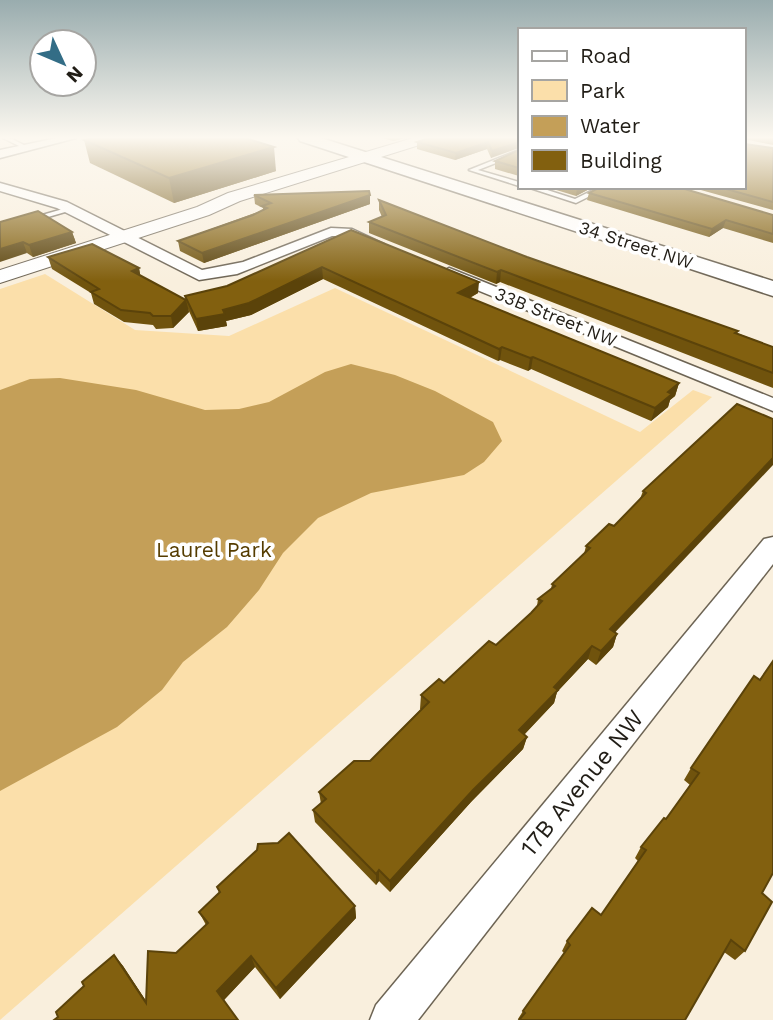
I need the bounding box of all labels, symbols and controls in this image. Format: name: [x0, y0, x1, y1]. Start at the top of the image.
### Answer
north arrow: [28, 28, 98, 98]
legend: [518, 28, 745, 189]
text: Road: [580, 43, 631, 68]
text: N: [62, 61, 88, 88]
text: Park: [580, 78, 625, 103]
text: Water: [580, 113, 641, 138]
text: Building: [580, 148, 662, 173]
street label: 34 Street NW: [577, 216, 696, 273]
street label: 33B Street NW: [492, 283, 620, 351]
park label: Laurel Park: [156, 537, 272, 562]
street label: 17B Avenue NW: [515, 704, 649, 862]

